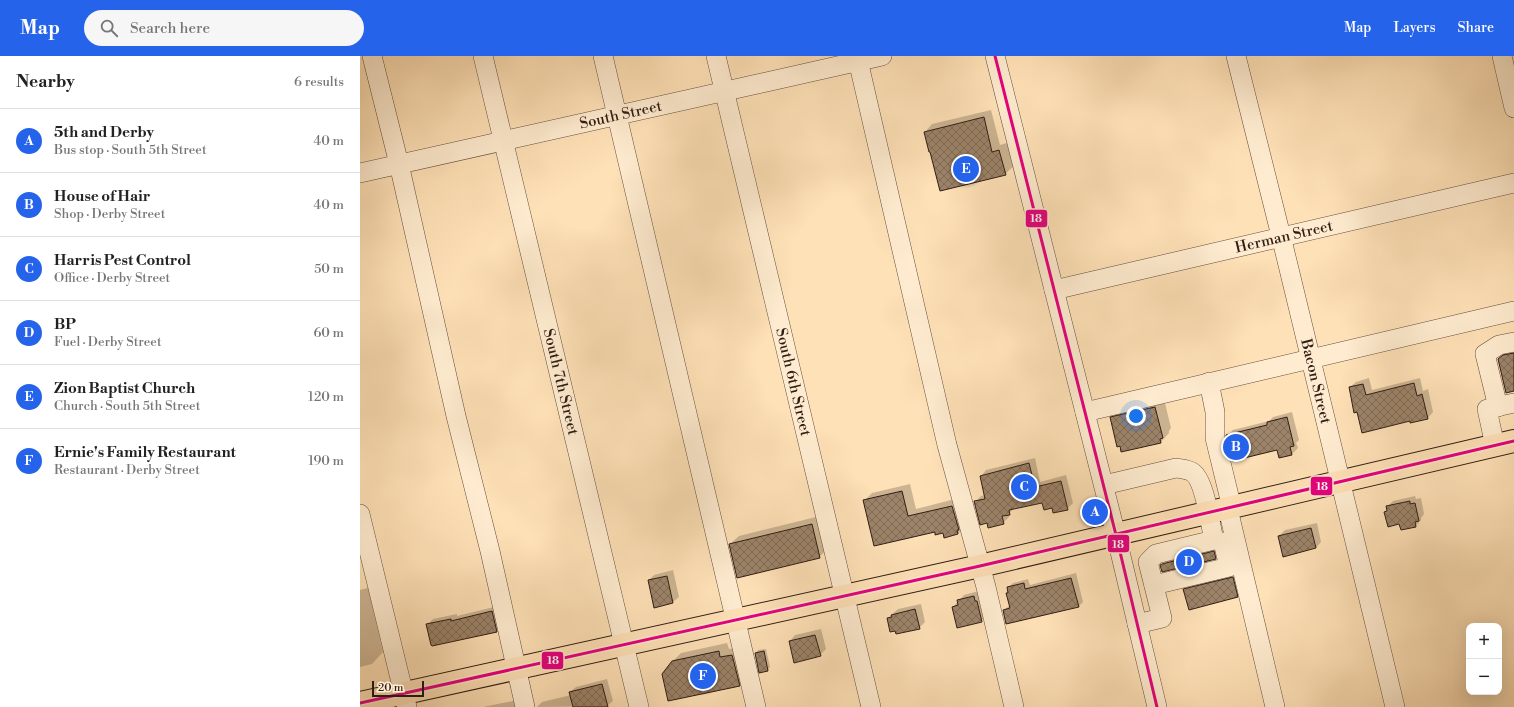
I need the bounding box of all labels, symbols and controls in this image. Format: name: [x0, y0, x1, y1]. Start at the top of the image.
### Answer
search box: [84, 10, 364, 46]
text: Map: [20, 16, 60, 40]
icon: search: [98, 17, 120, 39]
text: Search here: [130, 19, 210, 38]
text: Map: [1344, 19, 1371, 37]
text: Layers: [1393, 19, 1436, 37]
text: Share: [1458, 19, 1494, 37]
text: Nearby: [16, 71, 75, 93]
text: 6 results: [294, 74, 344, 90]
street label: South Street: [578, 96, 664, 134]
text: 5th and Derby: [54, 123, 154, 142]
text: A: [24, 133, 34, 149]
text: 40 m: [314, 133, 344, 149]
text: Bus stop · South 5th Street: [54, 142, 207, 158]
pin: E: [953, 154, 979, 184]
text: House of Hair: [54, 187, 150, 206]
text: B: [24, 197, 34, 213]
text: 40 m: [314, 197, 344, 213]
text: Shop · Derby Street: [54, 206, 165, 222]
line badge: 18: [1025, 209, 1048, 228]
text: 18: [1030, 212, 1042, 226]
street label: Herman Street: [1233, 216, 1335, 258]
text: Harris Pest Control: [54, 251, 191, 270]
text: C: [24, 261, 34, 277]
text: 50 m: [314, 261, 344, 277]
text: Office · Derby Street: [54, 270, 170, 286]
text: BP: [54, 315, 76, 334]
text: D: [24, 325, 34, 341]
text: 60 m: [313, 325, 344, 341]
street label: South 6th Street: [771, 326, 815, 439]
street label: South 7th Street: [539, 327, 583, 438]
text: Fuel · Derby Street: [54, 334, 162, 350]
street label: Bacon Street: [1296, 336, 1335, 427]
text: Zion Baptist Church: [54, 379, 195, 398]
text: E: [24, 389, 34, 405]
text: 120 m: [308, 389, 344, 405]
text: Church · South 5th Street: [54, 398, 200, 414]
your location: [1126, 406, 1146, 426]
pin: B: [1223, 432, 1249, 462]
text: Ernie's Family Restaurant: [54, 443, 236, 462]
text: F: [24, 453, 34, 469]
text: 190 m: [308, 453, 344, 469]
text: Restaurant · Derby Street: [54, 462, 200, 478]
pin: C: [1011, 472, 1037, 502]
line badge: 18: [1310, 476, 1333, 496]
text: 18: [1316, 480, 1328, 494]
pin: A: [1082, 497, 1108, 527]
line badge: 18: [1107, 534, 1130, 553]
text: 18: [1112, 538, 1124, 552]
pin: D: [1176, 547, 1202, 577]
map controls: [1466, 623, 1502, 695]
button: +: [1466, 623, 1502, 659]
line badge: 18: [541, 651, 564, 670]
text: 18: [547, 654, 559, 668]
button: −: [1466, 659, 1502, 695]
pin: F: [690, 661, 716, 691]
scale bar: [372, 679, 424, 698]
text: 20 m: [378, 681, 403, 695]

